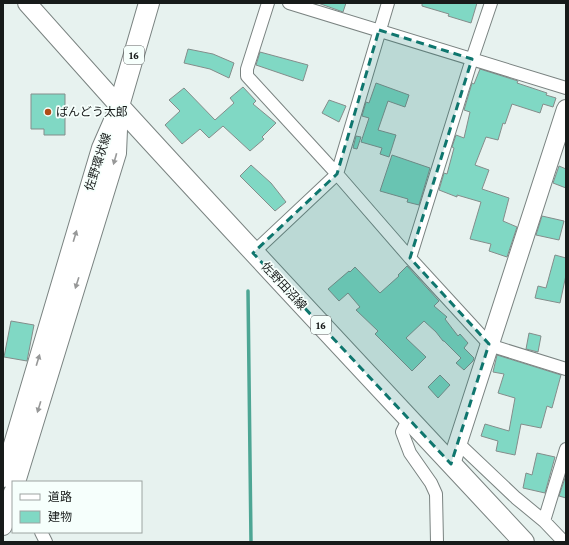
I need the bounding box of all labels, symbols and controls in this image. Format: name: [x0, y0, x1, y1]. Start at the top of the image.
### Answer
road number: 16: [124, 46, 144, 64]
place label: ばんどう太郎: [56, 105, 128, 119]
marker: ばんどう太郎: [43, 107, 53, 117]
street label: 佐野環状線: [82, 131, 114, 193]
one-way arrow: [112, 153, 118, 165]
one-way arrow: [72, 230, 78, 242]
street label: 佐野田沼線: [258, 259, 310, 313]
one-way arrow: [74, 278, 80, 290]
road number: 16: [311, 316, 331, 334]
one-way arrow: [35, 354, 41, 366]
one-way arrow: [36, 402, 42, 414]
legend: [12, 481, 142, 533]
text: 道路: [48, 490, 72, 504]
text: 建物: [48, 510, 72, 524]

